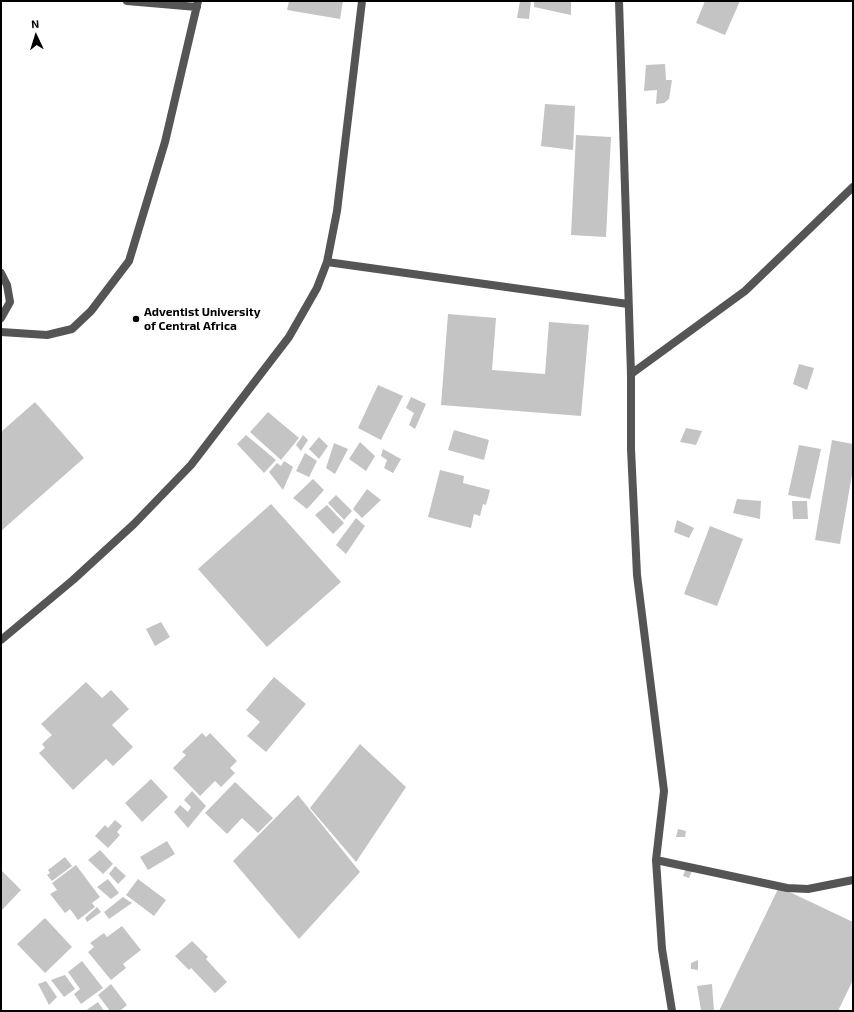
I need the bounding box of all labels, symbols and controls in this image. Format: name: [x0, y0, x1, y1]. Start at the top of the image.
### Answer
north arrow: [16, 16, 56, 56]
text: N: [31, 17, 40, 30]
place label: Adventist University of Central Africa: [144, 305, 261, 333]
marker: Adventist University of Central Africa: [131, 314, 141, 324]

